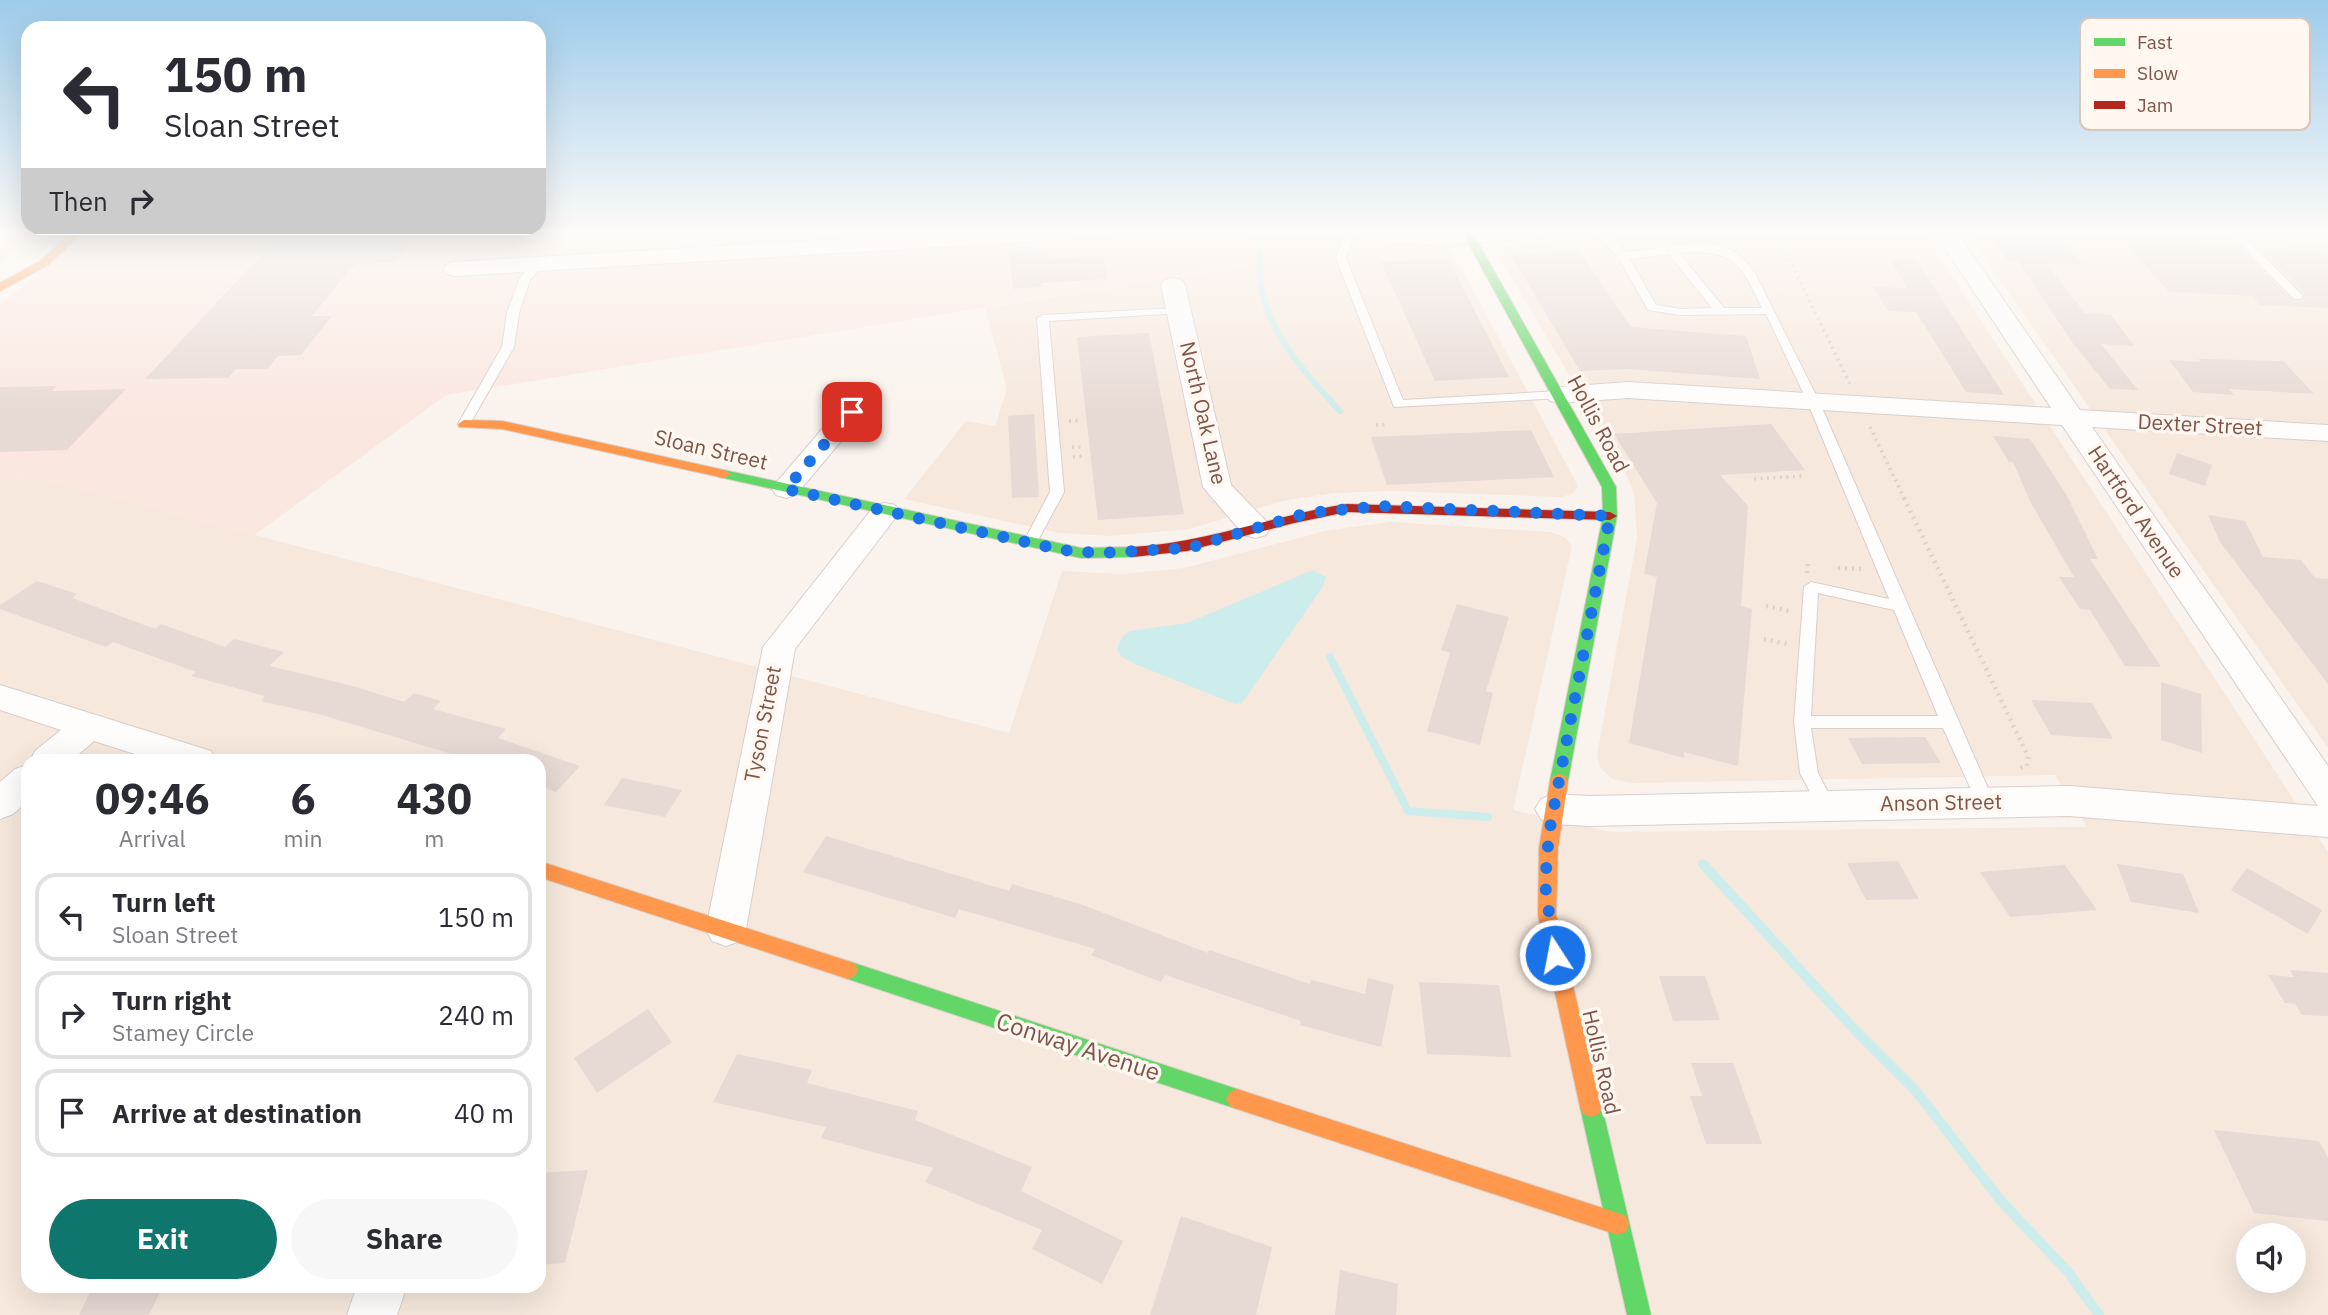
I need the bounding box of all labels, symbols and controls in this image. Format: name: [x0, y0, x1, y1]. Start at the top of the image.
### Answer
legend: [2080, 18, 2310, 130]
text: Fast: [2137, 30, 2173, 54]
text: 150 m: [164, 42, 308, 105]
icon: left: [49, 49, 140, 140]
text: Slow: [2137, 61, 2178, 85]
text: Jam: [2137, 93, 2173, 117]
text: Sloan Street: [164, 104, 340, 146]
icon: right: [122, 182, 160, 220]
text: Then: [49, 184, 108, 218]
street label: North Oak Lane: [1174, 339, 1234, 487]
street label: Hollis Road: [1561, 370, 1636, 477]
pin: [822, 382, 882, 442]
icon: arrive: [833, 393, 871, 431]
street label: Dexter Street: [2137, 407, 2263, 441]
street label: Sloan Street: [652, 422, 771, 476]
street label: Hartford Avenue: [2082, 440, 2192, 583]
street label: Tyson Street: [737, 663, 787, 784]
text: 09:46: [95, 771, 210, 826]
text: 6: [290, 771, 316, 826]
text: 430: [396, 771, 472, 826]
street label: Anson Street: [1880, 787, 2002, 817]
text: Arrival: [119, 823, 186, 853]
text: min: [284, 823, 322, 853]
text: m: [424, 823, 444, 853]
text: Turn left: [112, 885, 215, 919]
icon: left: [53, 898, 91, 936]
text: 150 m: [438, 900, 514, 934]
position arrow: [1518, 918, 1592, 992]
text: Sloan Street: [112, 919, 238, 949]
text: Turn right: [112, 983, 231, 1017]
icon: right: [53, 996, 91, 1034]
text: 240 m: [438, 998, 514, 1032]
street label: Conway Avenue: [992, 1004, 1164, 1088]
street label: Hollis Road: [1576, 1007, 1628, 1117]
text: Stamey Circle: [112, 1017, 254, 1047]
icon: arrive: [53, 1094, 91, 1132]
text: Arrive at destination: [112, 1096, 362, 1130]
text: 40 m: [454, 1096, 514, 1130]
button: Exit: [49, 1199, 277, 1279]
button: Share: [291, 1199, 518, 1279]
map controls: [2236, 1223, 2306, 1293]
button: sound: [2236, 1223, 2306, 1293]

